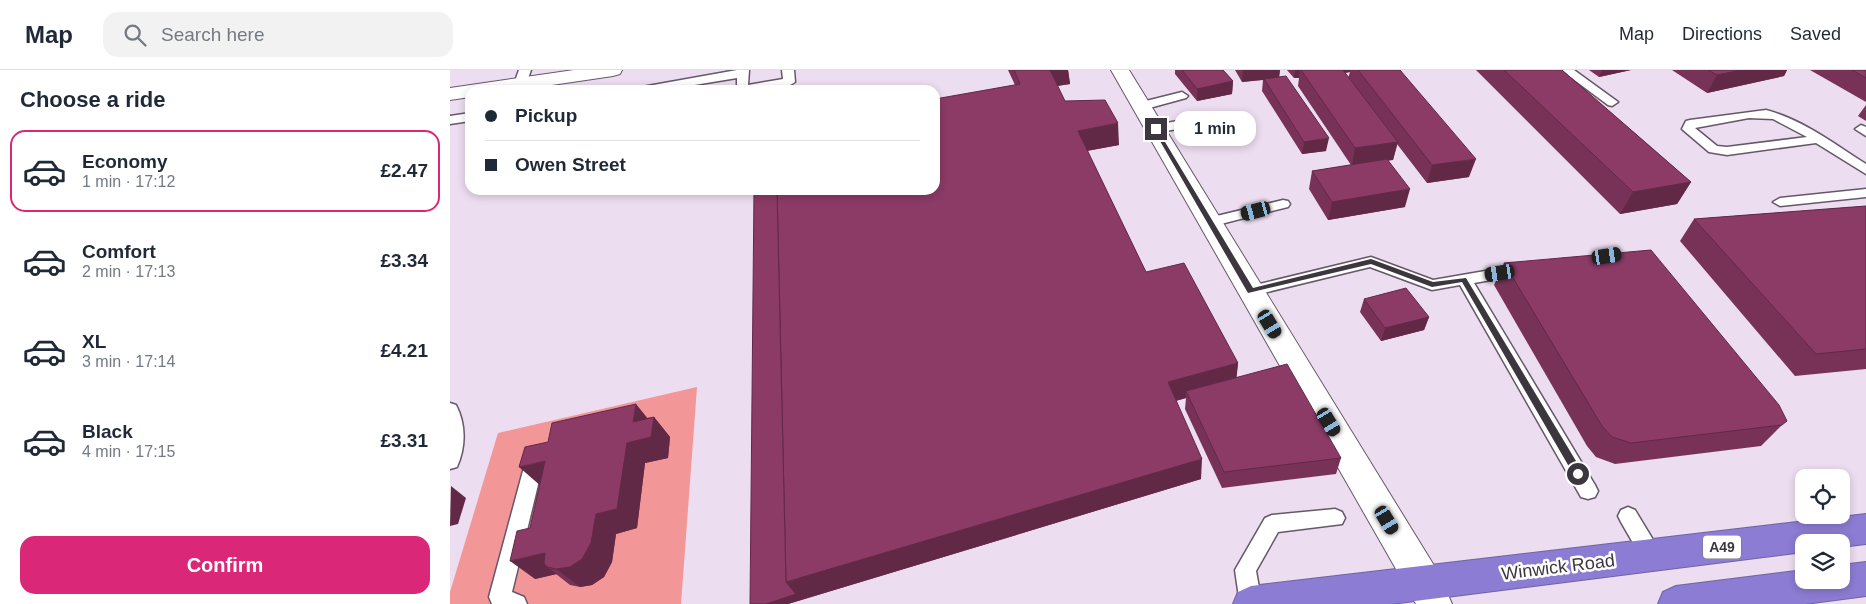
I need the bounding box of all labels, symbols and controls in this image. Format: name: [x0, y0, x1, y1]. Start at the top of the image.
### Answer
search box: [103, 12, 453, 57]
text: Map: [25, 21, 73, 48]
icon: search: [121, 21, 149, 49]
text: Search here: [161, 24, 265, 45]
text: Map: [1619, 24, 1654, 44]
text: Directions: [1682, 24, 1762, 44]
text: Saved: [1790, 24, 1841, 44]
text: Choose a ride: [20, 87, 165, 112]
text: Pickup: [515, 105, 577, 126]
callout: 1 min: [1174, 112, 1256, 146]
route end: [1145, 118, 1167, 140]
text: 1 min: [1194, 120, 1236, 137]
icon: car: [22, 149, 67, 194]
text: Economy: [82, 151, 168, 172]
text: Owen Street: [515, 154, 626, 175]
text: £2.47: [380, 160, 428, 181]
text: 1 min · 17:12: [82, 173, 175, 190]
car: [1239, 200, 1272, 222]
icon: car: [22, 239, 67, 284]
text: Comfort: [82, 241, 156, 262]
car: [1591, 246, 1622, 266]
text: £3.34: [380, 250, 428, 271]
text: 2 min · 17:13: [82, 263, 175, 280]
car: [1484, 263, 1515, 283]
car: [1255, 307, 1284, 341]
icon: car: [22, 329, 67, 374]
text: XL: [82, 331, 106, 352]
text: £4.21: [380, 340, 428, 361]
text: 3 min · 17:14: [82, 353, 175, 370]
car: [1314, 405, 1343, 439]
icon: car: [22, 419, 67, 464]
text: Black: [82, 421, 133, 442]
text: £3.31: [380, 430, 428, 451]
text: 4 min · 17:15: [82, 443, 175, 460]
route start: [1567, 463, 1589, 485]
map controls: [1795, 469, 1850, 589]
button: locate: [1795, 469, 1850, 524]
car: [1372, 503, 1401, 537]
button: layers: [1795, 534, 1850, 589]
button: Confirm: [20, 536, 430, 594]
road number: A49: [1703, 536, 1741, 558]
street label: Winwick Road: [1500, 550, 1616, 584]

